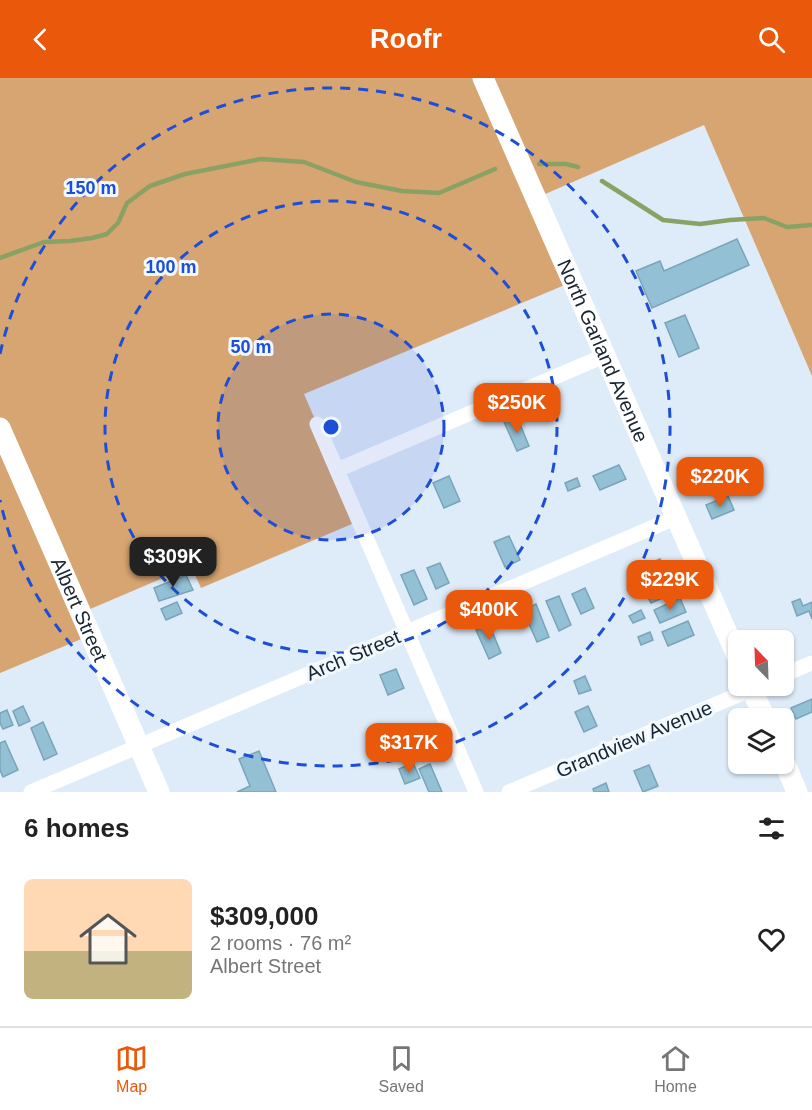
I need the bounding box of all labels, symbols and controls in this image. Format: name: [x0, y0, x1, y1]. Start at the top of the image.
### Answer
icon: back: [24, 23, 57, 56]
icon: search: [755, 23, 788, 56]
text: Roofr: [370, 24, 442, 54]
text: 150 m: [65, 178, 117, 198]
street label: North Garland Avenue: [553, 256, 653, 446]
text: 100 m: [145, 257, 197, 277]
text: 50 m: [230, 337, 272, 357]
pin: $250K: [475, 383, 559, 434]
text: $250K: [488, 391, 546, 413]
centre of rings: [321, 417, 341, 437]
pin: $220K: [678, 457, 762, 508]
text: $220K: [691, 465, 749, 487]
pin: $309K: [131, 537, 215, 588]
text: $309K: [144, 545, 202, 567]
street label: Albert Street: [47, 554, 112, 665]
pin: $229K: [628, 560, 712, 611]
text: $229K: [641, 568, 699, 590]
pin: $400K: [447, 590, 531, 641]
text: $400K: [460, 598, 518, 620]
street label: Arch Street: [303, 625, 404, 685]
north arrow: [728, 630, 794, 696]
map controls: [728, 630, 794, 774]
street label: Grandview Avenue: [553, 696, 715, 782]
button: layers: [728, 708, 794, 774]
pin: $317K: [367, 723, 451, 774]
text: $317K: [380, 731, 438, 753]
icon: filters: [755, 812, 788, 845]
text: 6 homes: [24, 813, 130, 843]
text: $309,000: [210, 901, 318, 931]
icon: home: [72, 903, 144, 975]
icon: heart: [755, 923, 788, 956]
text: 2 rooms · 76 m²: [210, 932, 351, 954]
text: Albert Street: [210, 955, 321, 977]
tab: Map: [115, 1042, 148, 1096]
tab: Saved: [378, 1042, 424, 1096]
tab: Home: [654, 1042, 697, 1096]

